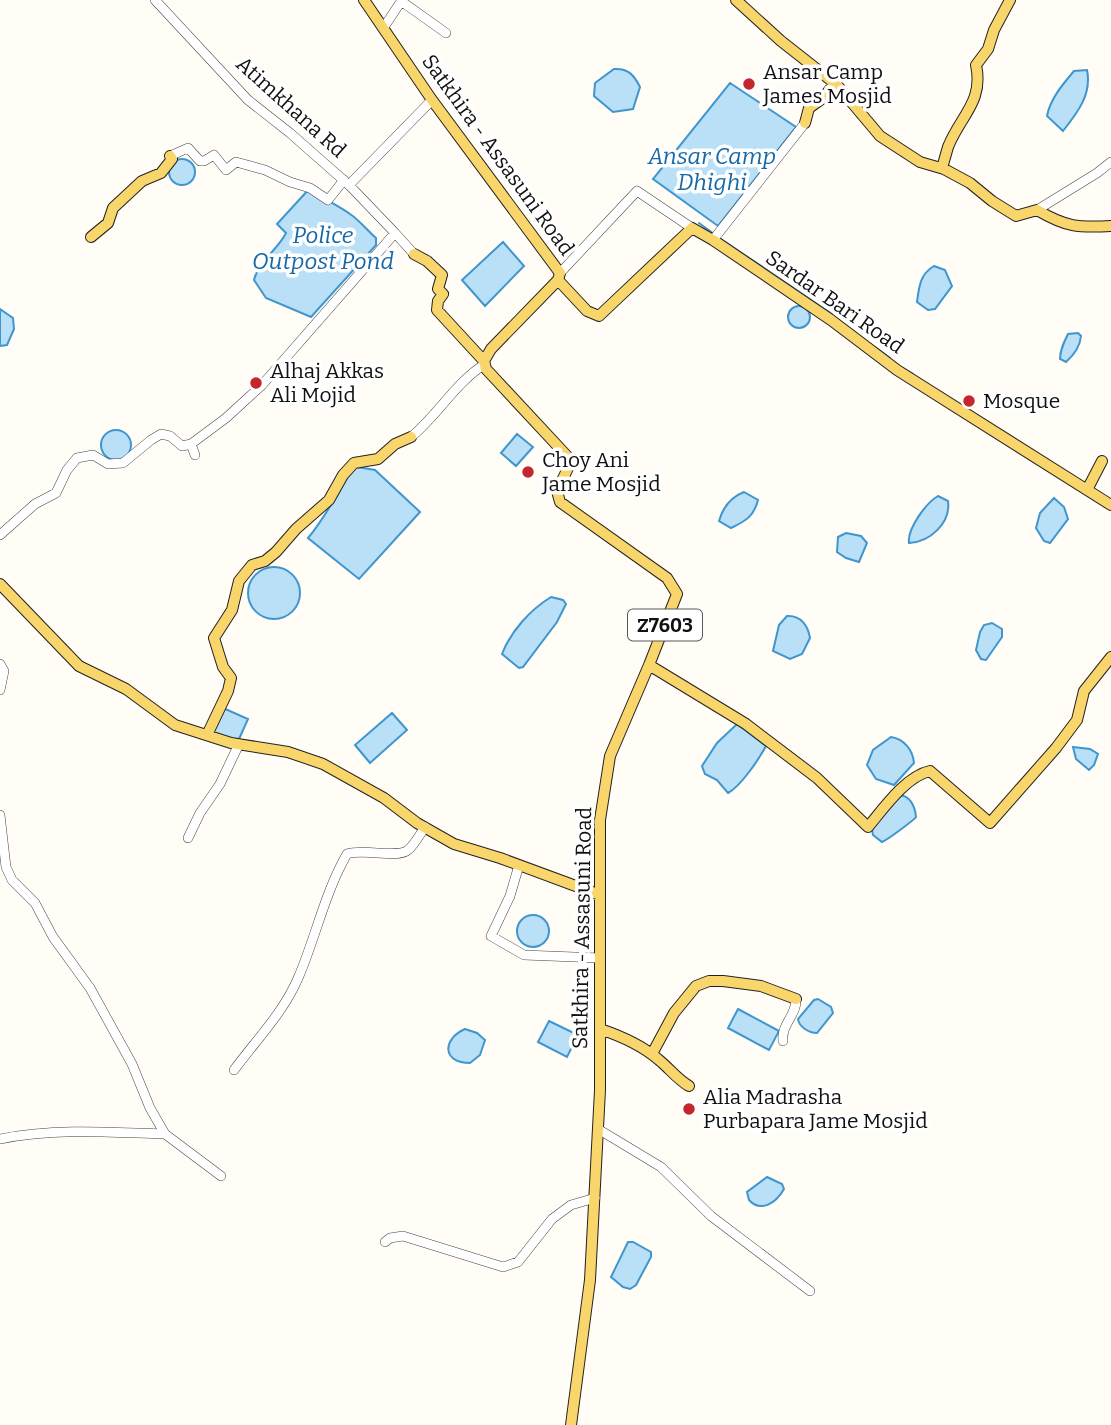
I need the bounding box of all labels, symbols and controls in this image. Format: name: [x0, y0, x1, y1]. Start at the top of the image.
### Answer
street label: Satkhira - Assasuni Road: [416, 49, 580, 261]
street label: Atimkhana Rd: [231, 51, 351, 163]
place label: Ansar Camp James Mosjid: [762, 59, 892, 109]
marker: Ansar Camp James Mosjid: [741, 76, 757, 92]
water label: Ansar Camp Dhighi: [647, 142, 776, 196]
water label: Police Outpost Pond: [252, 221, 394, 275]
street label: Sardar Bari Road: [761, 245, 909, 359]
place label: Alhaj Akkas Ali Mojid: [270, 358, 384, 408]
marker: Alhaj Akkas Ali Mojid: [248, 375, 264, 391]
place label: Mosque: [983, 388, 1060, 414]
marker: Mosque: [961, 393, 977, 409]
place label: Choy Ani Jame Mosjid: [541, 447, 661, 497]
marker: Choy Ani Jame Mosjid: [520, 464, 536, 480]
road number: Z7603: [628, 610, 702, 640]
street label: Satkhira - Assasuni Road: [567, 807, 597, 1049]
place label: Alia Madrasha Purbapara Jame Mosjid: [703, 1084, 928, 1134]
marker: Alia Madrasha Purbapara Jame Mosjid: [681, 1101, 697, 1117]

